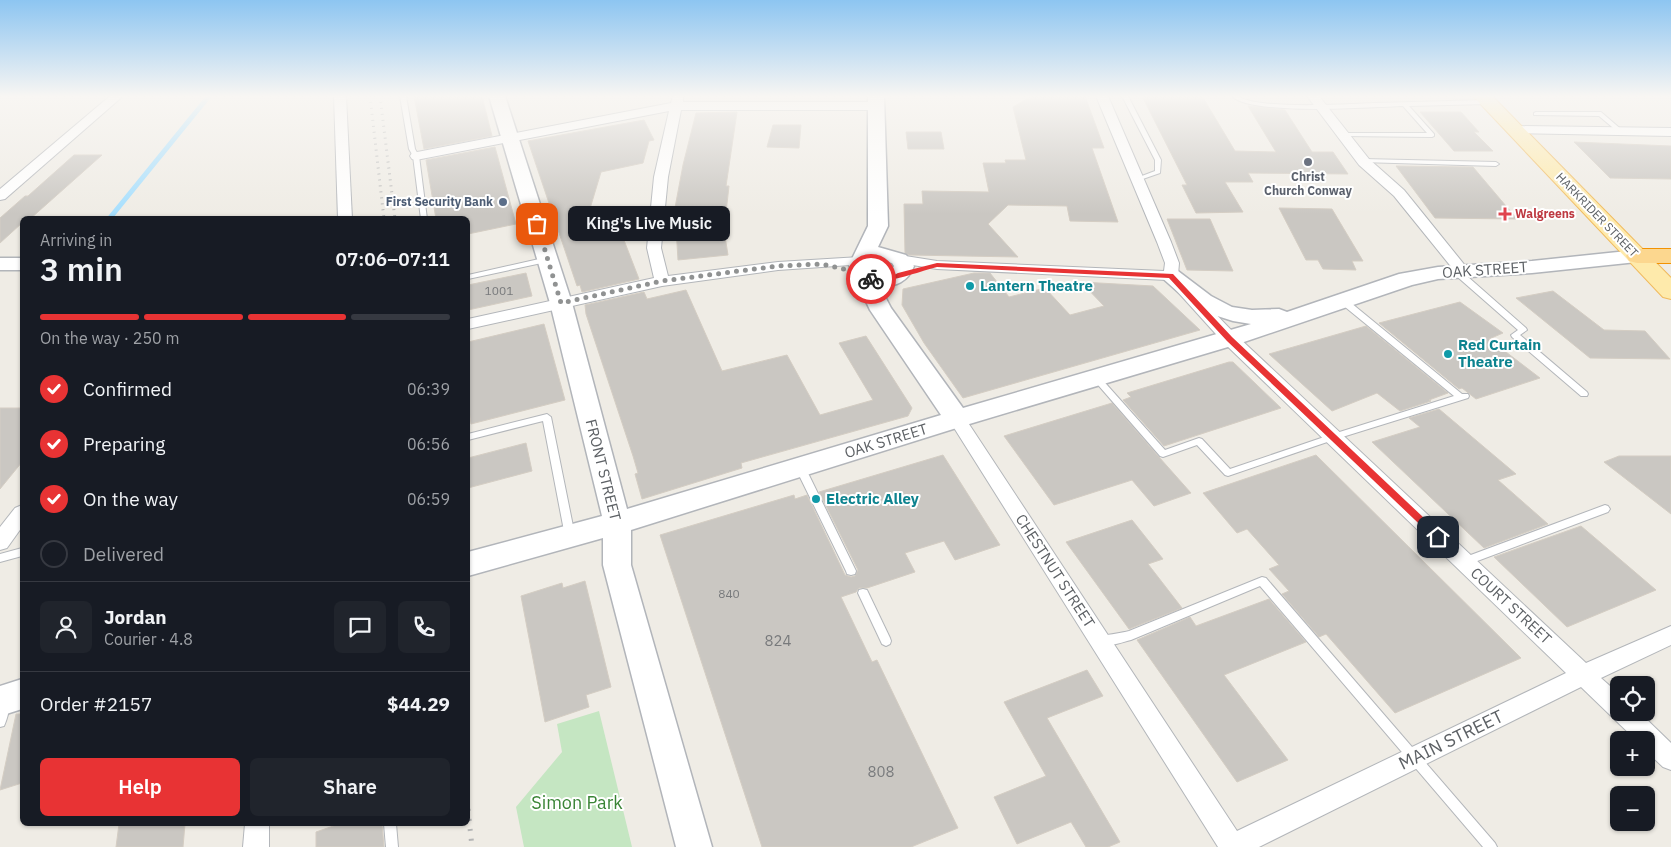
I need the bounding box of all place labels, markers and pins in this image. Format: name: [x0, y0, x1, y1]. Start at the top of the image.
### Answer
marker: Christ Church Conway: [1302, 156, 1314, 168]
place label: Christ Church Conway: [1264, 169, 1352, 198]
place label: First Security Bank: [386, 194, 493, 209]
marker: First Security Bank: [497, 196, 509, 208]
pin: [516, 203, 558, 245]
callout: King's Live Music: [567, 206, 730, 242]
place label: Walgreens: [1515, 206, 1575, 221]
marker: Walgreens: [1499, 208, 1511, 220]
place label: Lantern Theatre: [980, 276, 1093, 295]
marker: Lantern Theatre: [964, 280, 976, 292]
place label: Red Curtain Theatre: [1458, 335, 1541, 371]
marker: Red Curtain Theatre: [1442, 348, 1454, 360]
place label: Electric Alley: [826, 489, 919, 508]
marker: Electric Alley: [810, 493, 822, 505]
pin: [1417, 516, 1459, 558]

